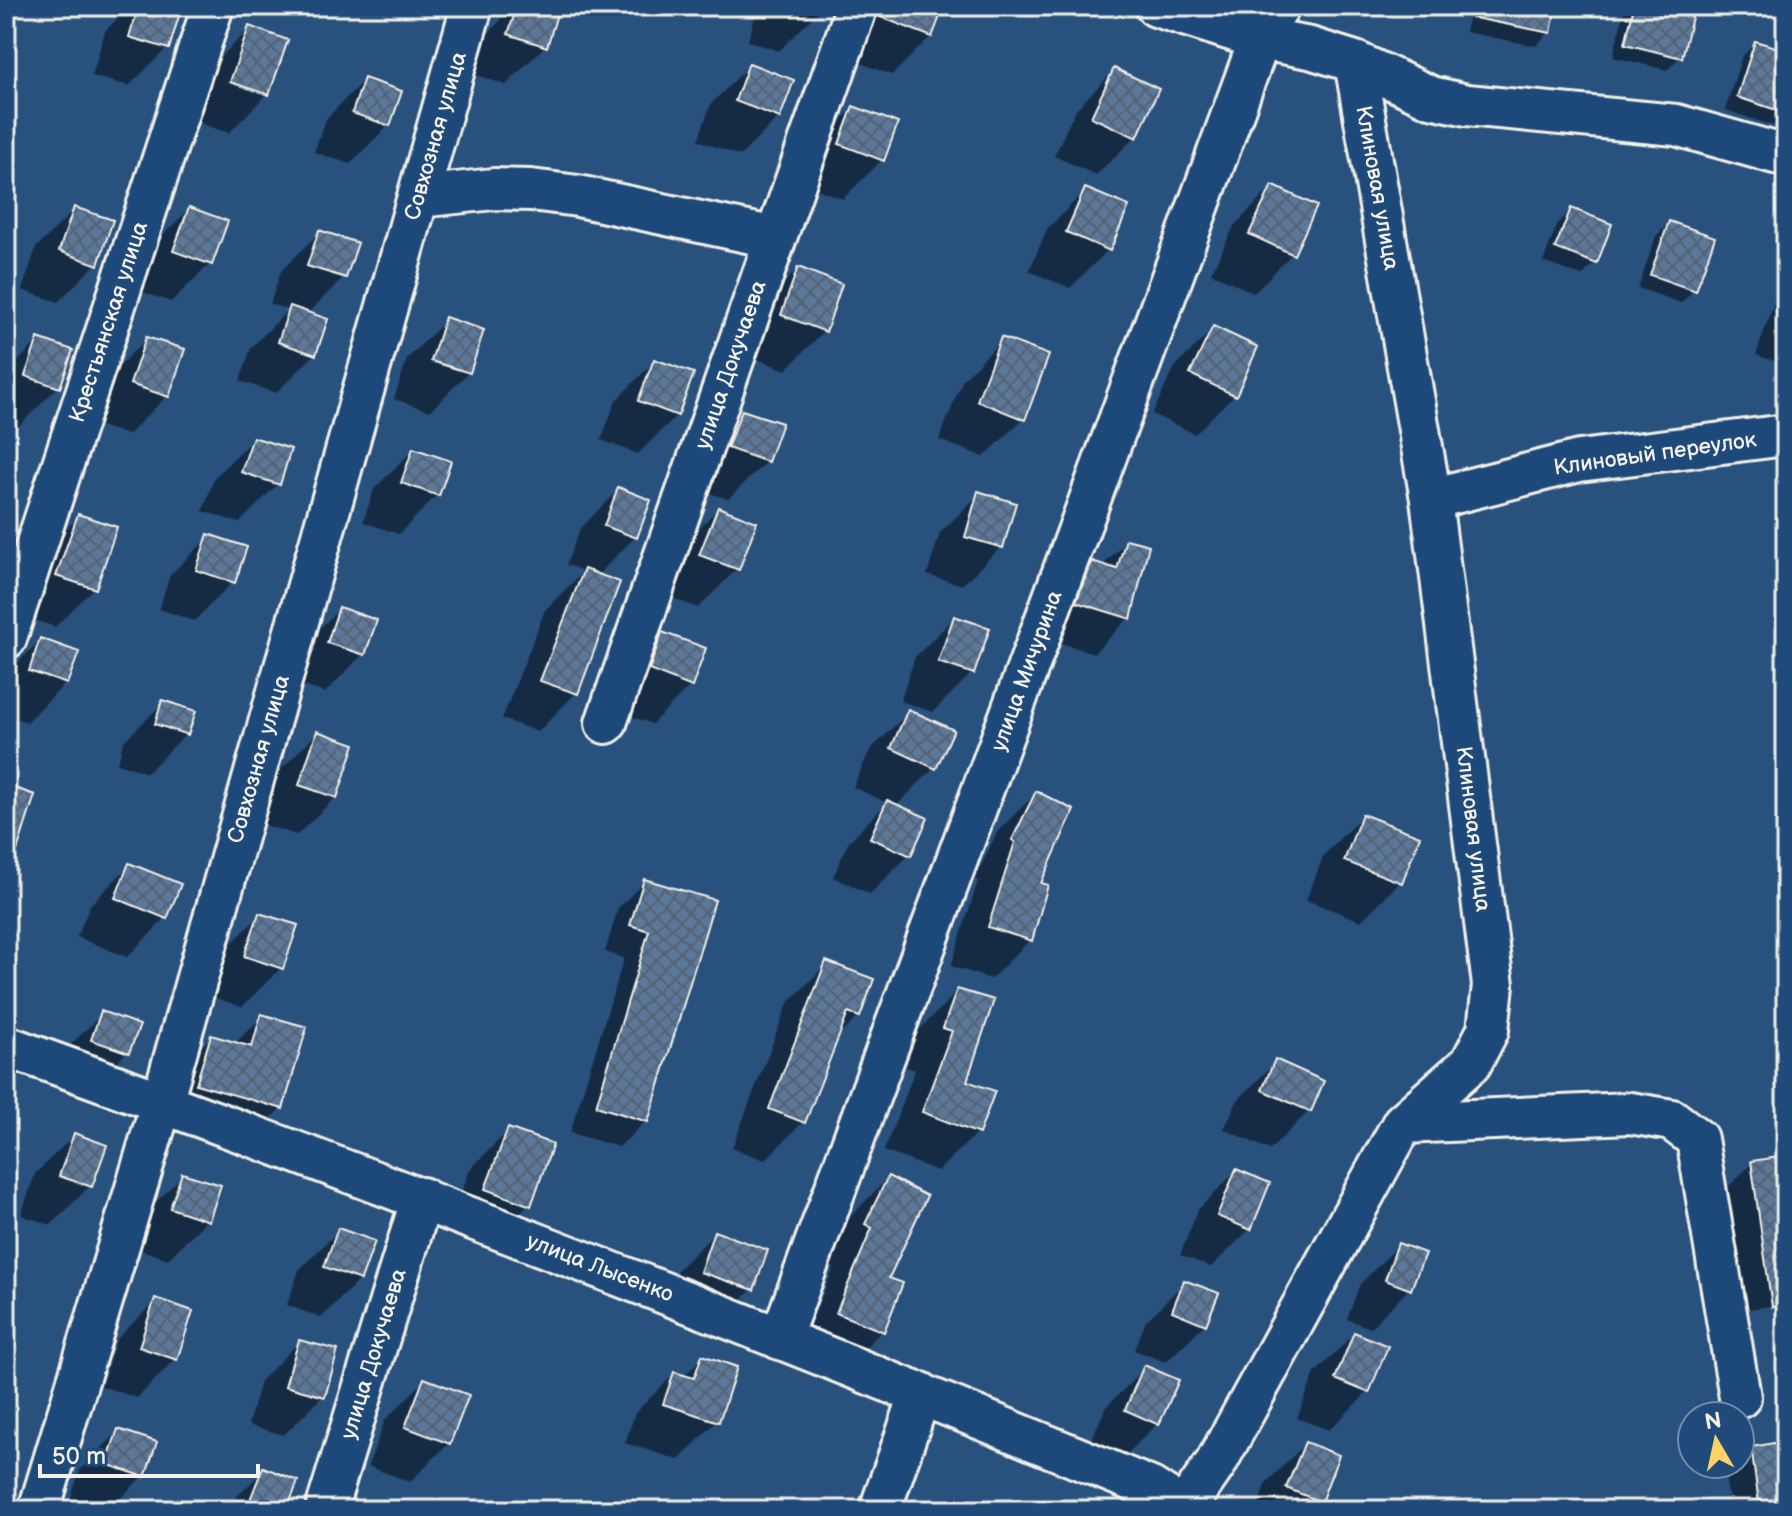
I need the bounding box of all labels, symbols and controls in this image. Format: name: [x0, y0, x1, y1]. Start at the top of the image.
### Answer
street label: Совхозная улица: [399, 49, 473, 223]
street label: Клиновая улица: [1349, 104, 1405, 272]
street label: Крестьянская улица: [64, 218, 154, 426]
street label: улица Докучаева: [689, 277, 773, 453]
street label: Клиновый переулок: [1552, 426, 1758, 482]
street label: улица Мичурина: [985, 587, 1069, 755]
street label: Совхозная улица: [222, 672, 296, 846]
street label: Клиновая улица: [1449, 745, 1497, 913]
street label: улица Лысенко: [523, 1228, 677, 1308]
street label: улица Докучаева: [335, 1265, 413, 1443]
north arrow: [1676, 1400, 1756, 1480]
text: N: [1703, 1407, 1723, 1436]
scale bar: [40, 1428, 258, 1478]
text: 50 m: [52, 1442, 106, 1471]

